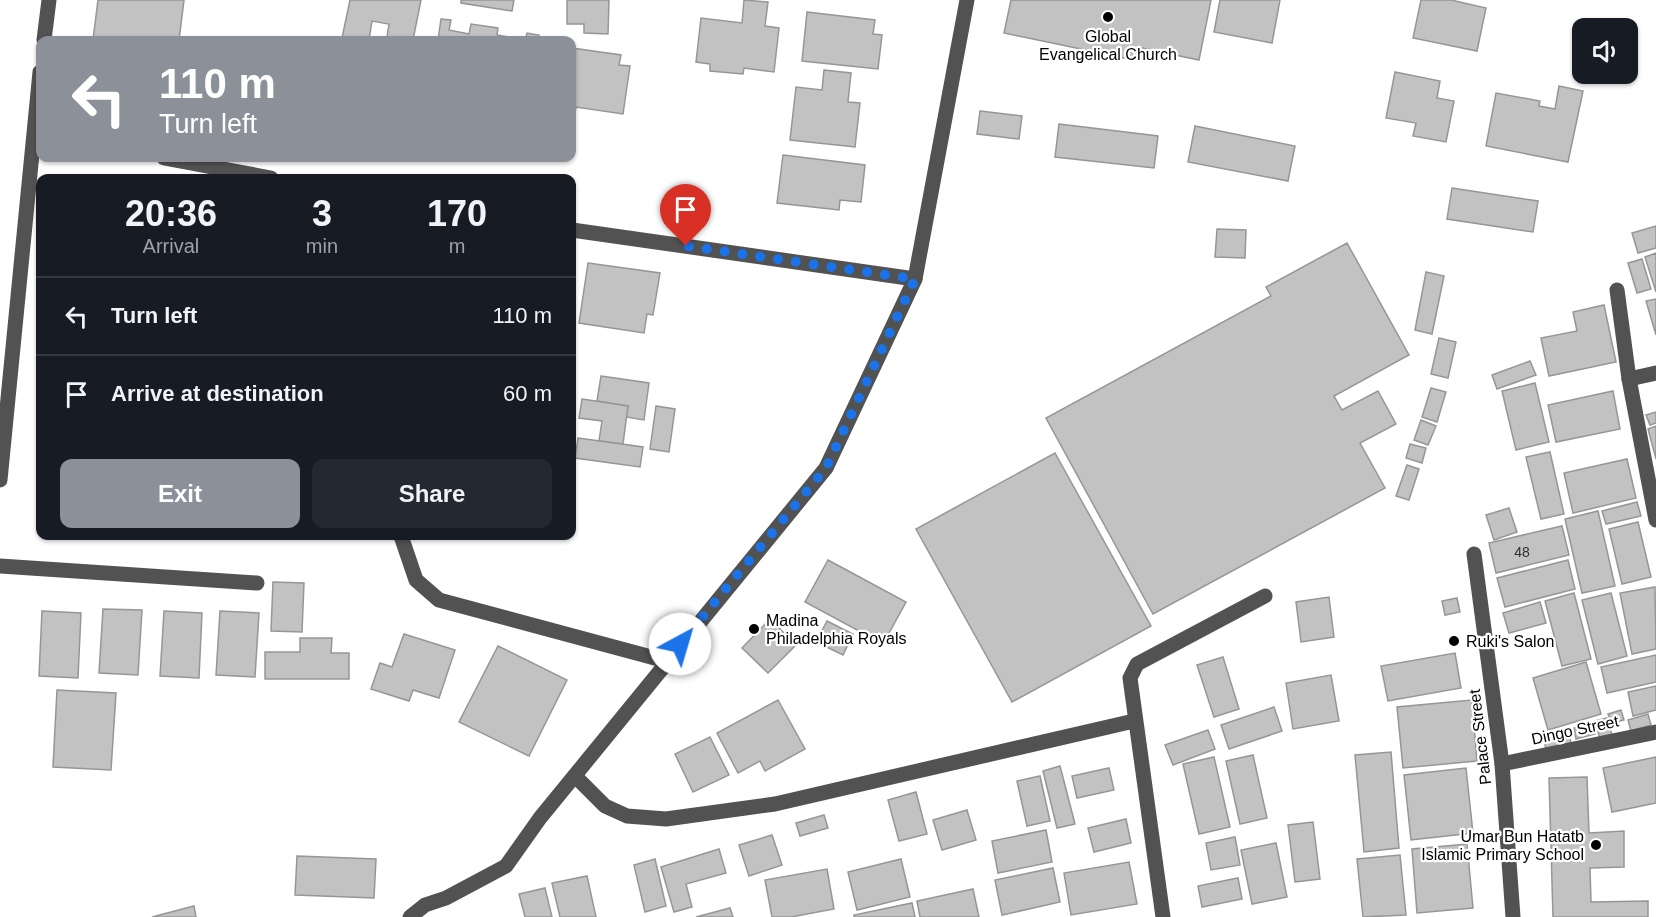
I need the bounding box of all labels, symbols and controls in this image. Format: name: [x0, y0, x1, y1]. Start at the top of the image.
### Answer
marker: Global Evangelical Church: [1101, 10, 1115, 24]
map controls: [1572, 18, 1638, 84]
button: sound: [1572, 18, 1638, 84]
place label: Global Evangelical Church: [1039, 28, 1177, 63]
icon: left: [60, 60, 138, 138]
text: 110 m: [159, 60, 276, 107]
text: Turn left: [159, 109, 257, 139]
pin: [660, 184, 711, 246]
text: 20:36: [125, 193, 217, 234]
text: 3: [312, 193, 332, 234]
text: 170: [427, 193, 487, 234]
icon: arrive: [669, 193, 702, 226]
text: Arrival: [143, 235, 199, 257]
text: min: [306, 235, 338, 257]
text: m: [449, 235, 465, 257]
icon: left: [60, 300, 93, 333]
text: Turn left: [111, 303, 197, 328]
text: 110 m: [492, 303, 552, 328]
icon: arrive: [60, 378, 93, 411]
text: Arrive at destination: [111, 381, 324, 406]
text: 60 m: [503, 381, 552, 406]
button: Exit: [60, 459, 300, 528]
button: Share: [312, 459, 552, 528]
house number: 48: [1514, 544, 1530, 560]
position arrow: [648, 612, 712, 676]
place label: Madina Philadelphia Royals: [766, 612, 907, 647]
marker: Madina Philadelphia Royals: [747, 622, 761, 636]
place label: Ruki's Salon: [1466, 633, 1554, 650]
marker: Ruki's Salon: [1447, 634, 1461, 648]
street label: Palace Street: [1466, 688, 1494, 786]
street label: Dingo Street: [1530, 712, 1621, 748]
place label: Umar Bun Hatatb Islamic Primary School: [1421, 828, 1584, 863]
marker: Umar Bun Hatatb Islamic Primary School: [1589, 838, 1603, 852]

